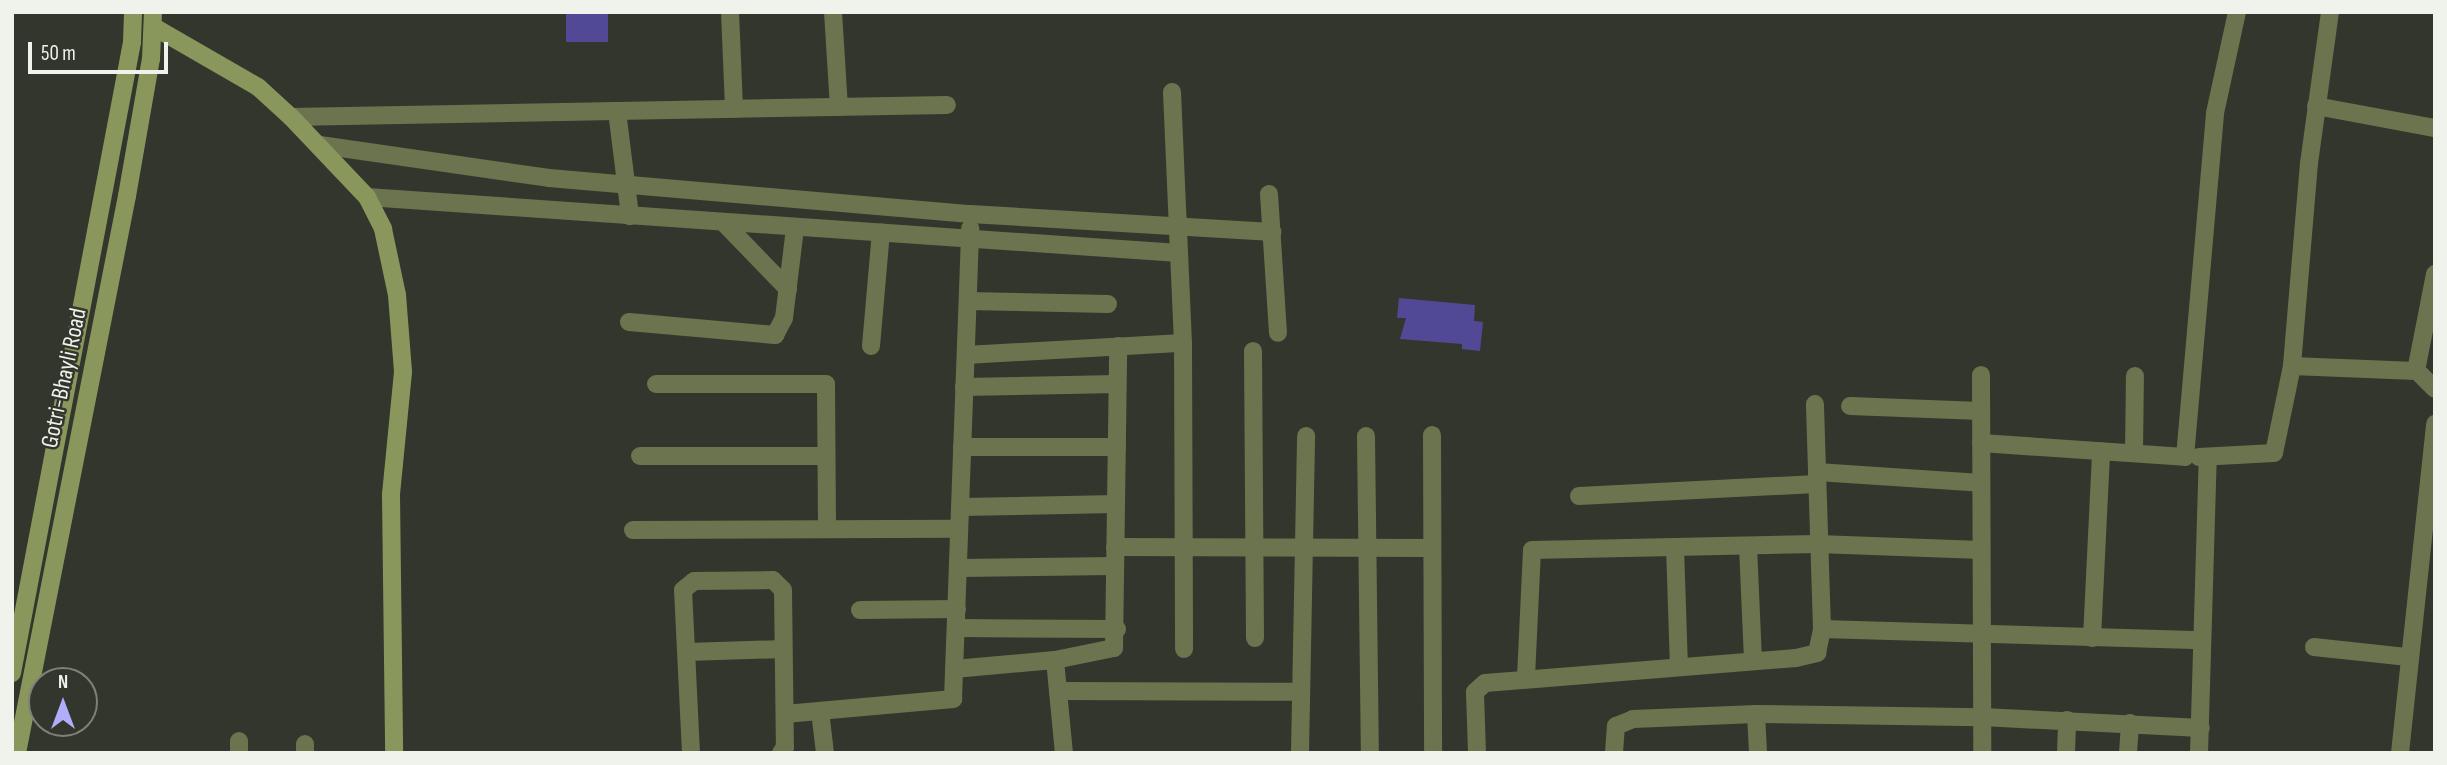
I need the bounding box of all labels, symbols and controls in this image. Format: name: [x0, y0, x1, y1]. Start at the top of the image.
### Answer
scale bar: [32, 28, 172, 72]
text: 50 m: [41, 41, 76, 66]
street label: Gotri-Bhayli Road: [35, 306, 93, 450]
north arrow: [28, 667, 98, 737]
text: N: [58, 671, 68, 694]

